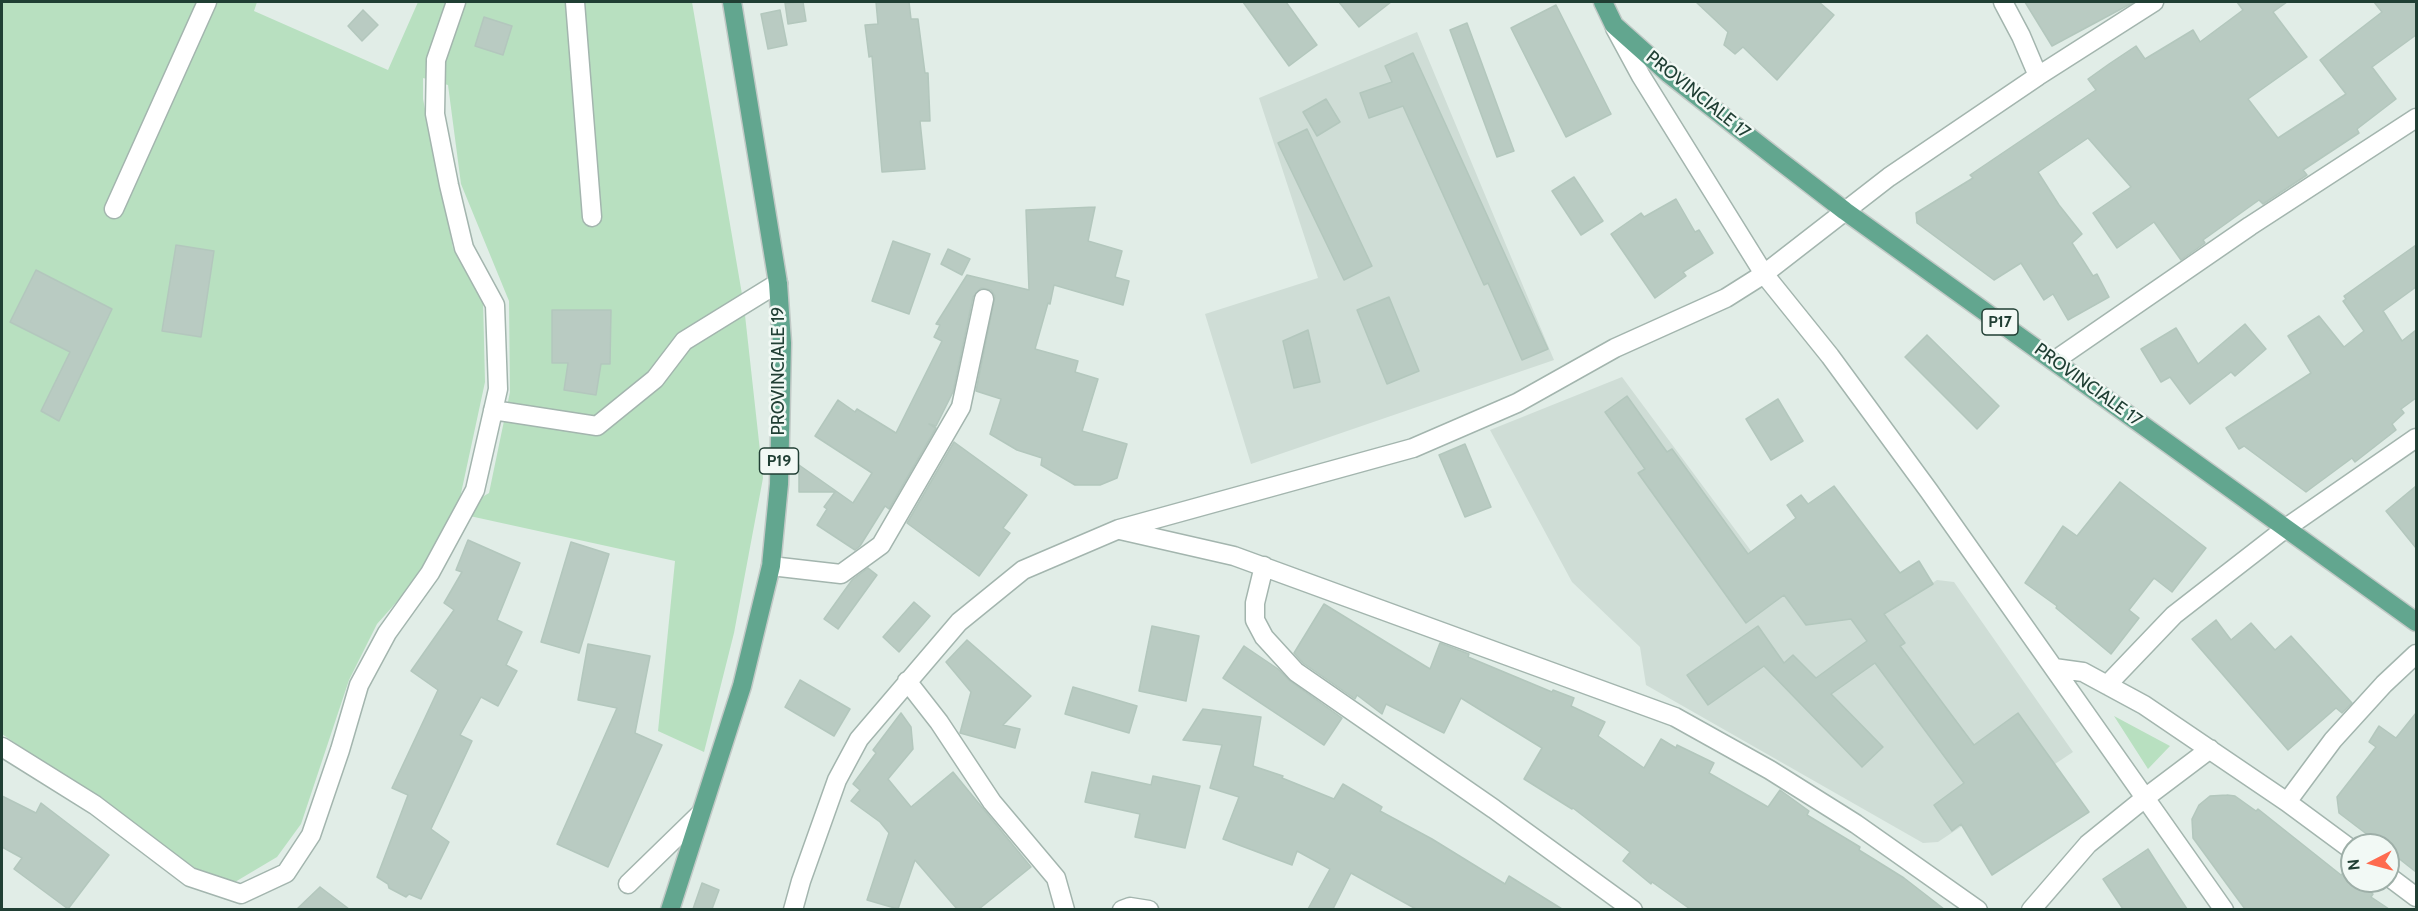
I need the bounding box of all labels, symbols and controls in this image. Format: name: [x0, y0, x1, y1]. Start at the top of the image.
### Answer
street label: PROVINCIALE 17: [1642, 46, 1754, 144]
street label: PROVINCIALE 19: [768, 307, 790, 435]
road number: P17: [1982, 309, 2018, 335]
street label: PROVINCIALE 17: [2030, 339, 2146, 431]
road number: P19: [760, 448, 798, 474]
north arrow: [2340, 833, 2400, 893]
text: N: [2344, 858, 2364, 871]

